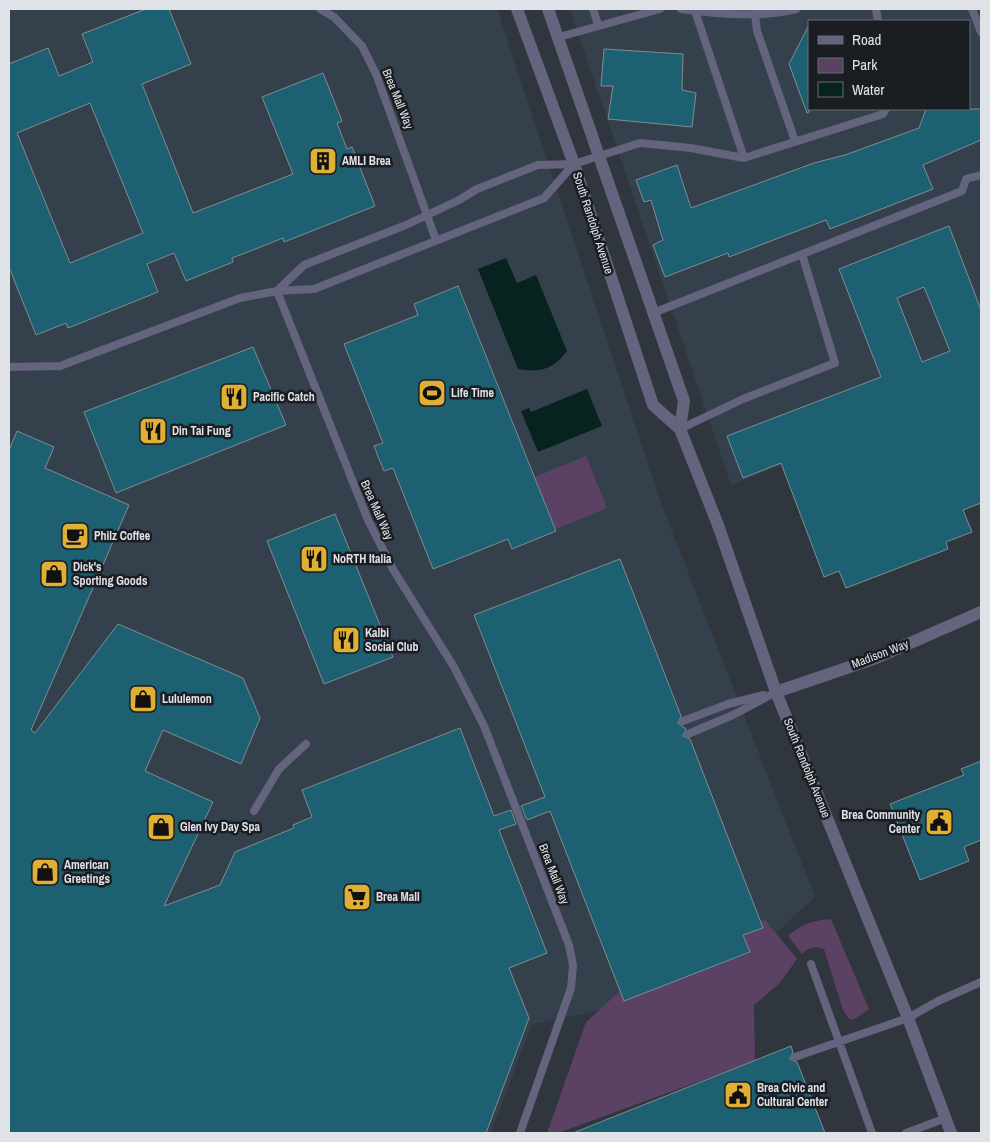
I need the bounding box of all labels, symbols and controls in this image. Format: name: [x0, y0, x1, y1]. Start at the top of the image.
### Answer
legend: [808, 20, 970, 110]
text: Road: [852, 29, 881, 50]
text: Park: [852, 54, 878, 75]
street label: Brea Mall Way: [379, 67, 417, 132]
text: Water: [852, 79, 884, 100]
building icon: AMLI Brea: [308, 146, 338, 176]
place label: AMLI Brea: [342, 153, 391, 169]
street label: South Randolph Avenue: [569, 170, 617, 276]
sports icon: Life Time: [417, 378, 447, 408]
restaurant icon: Pacific Catch: [219, 382, 249, 412]
place label: Life Time: [451, 385, 495, 401]
place label: Pacific Catch: [253, 389, 315, 405]
restaurant icon: Din Tai Fung: [138, 416, 168, 446]
place label: Din Tai Fung: [172, 423, 231, 439]
street label: Brea Mall Way: [357, 478, 397, 542]
cafe icon: Philz Coffee: [60, 521, 90, 551]
place label: Philz Coffee: [94, 528, 151, 544]
restaurant icon: NoRTH Italia: [299, 544, 329, 574]
place label: NoRTH Italia: [333, 551, 392, 567]
shop icon: Dick's Sporting Goods: [39, 559, 69, 589]
place label: Dick's Sporting Goods: [73, 559, 148, 589]
restaurant icon: Kalbi Social Club: [331, 625, 361, 655]
place label: Kalbi Social Club: [365, 625, 419, 655]
street label: Madison Way: [849, 636, 911, 672]
shop icon: Lululemon: [128, 684, 158, 714]
place label: Lululemon: [162, 691, 212, 707]
street label: South Randolph Avenue: [780, 716, 834, 820]
place label: Brea Community Center: [841, 807, 921, 837]
public building icon: Brea Community Center: [924, 807, 954, 837]
shop icon: Glen Ivy Day Spa: [146, 812, 176, 842]
place label: Glen Ivy Day Spa: [180, 819, 260, 835]
street label: Brea Mall Way: [535, 841, 573, 907]
shop icon: American Greetings: [30, 857, 60, 887]
place label: American Greetings: [64, 857, 110, 887]
supermarket icon: Brea Mall: [342, 882, 372, 912]
place label: Brea Mall: [376, 889, 420, 905]
public building icon: Brea Civic and Cultural Center: [723, 1080, 753, 1110]
place label: Brea Civic and Cultural Center: [757, 1080, 828, 1110]

